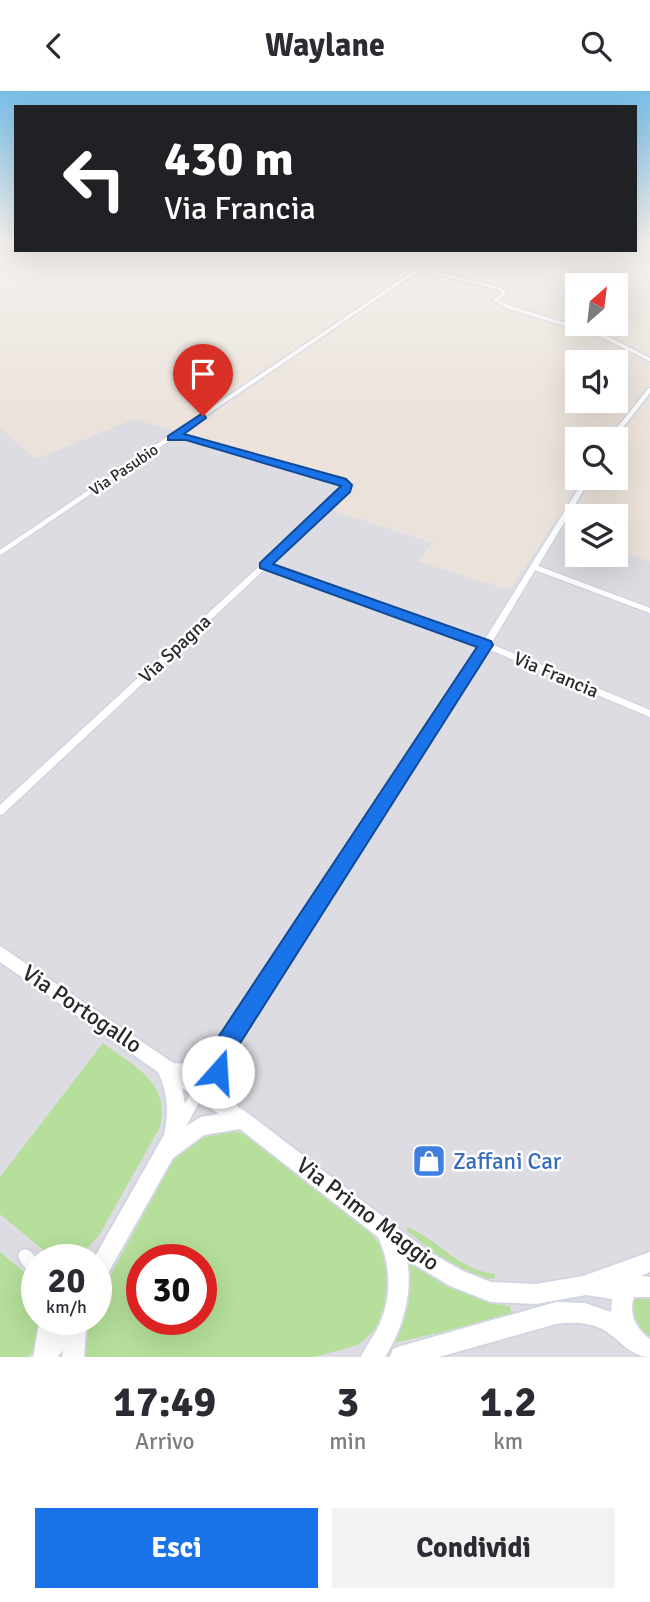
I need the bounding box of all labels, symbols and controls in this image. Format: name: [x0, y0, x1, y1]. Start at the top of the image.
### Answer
text: Waylane: [265, 26, 385, 65]
icon: back: [35, 27, 73, 65]
icon: search: [577, 27, 615, 65]
text: 430 m: [164, 129, 294, 189]
icon: left: [49, 133, 140, 224]
text: Via Francia: [164, 189, 316, 228]
north arrow: [565, 273, 628, 336]
map controls: [565, 273, 628, 567]
pin: [173, 344, 233, 416]
button: sound: [565, 350, 628, 413]
icon: arrive: [184, 355, 222, 393]
button: search: [565, 427, 628, 490]
street label: Via Pasubio: [86, 440, 162, 500]
button: layers: [565, 504, 628, 567]
street label: Via Spagna: [134, 610, 216, 688]
street label: Via Francia: [510, 646, 602, 704]
street label: Via Portogallo: [17, 958, 147, 1060]
position arrow: [181, 1035, 255, 1109]
shop icon: Zaffani Car: [410, 1142, 448, 1180]
place label: Zaffani Car: [453, 1147, 562, 1176]
street label: Via Primo Maggio: [291, 1151, 445, 1277]
speed limit sign: 30: [126, 1244, 217, 1335]
text: 20: [48, 1259, 85, 1302]
text: km/h: [46, 1296, 87, 1318]
text: 17:49: [113, 1377, 216, 1428]
text: 3: [337, 1377, 359, 1428]
text: 1.2: [480, 1377, 537, 1428]
text: Arrivo: [135, 1427, 194, 1456]
text: min: [329, 1427, 366, 1456]
text: km: [493, 1427, 523, 1456]
button: Esci: [35, 1508, 318, 1588]
button: Condividi: [332, 1508, 615, 1588]

